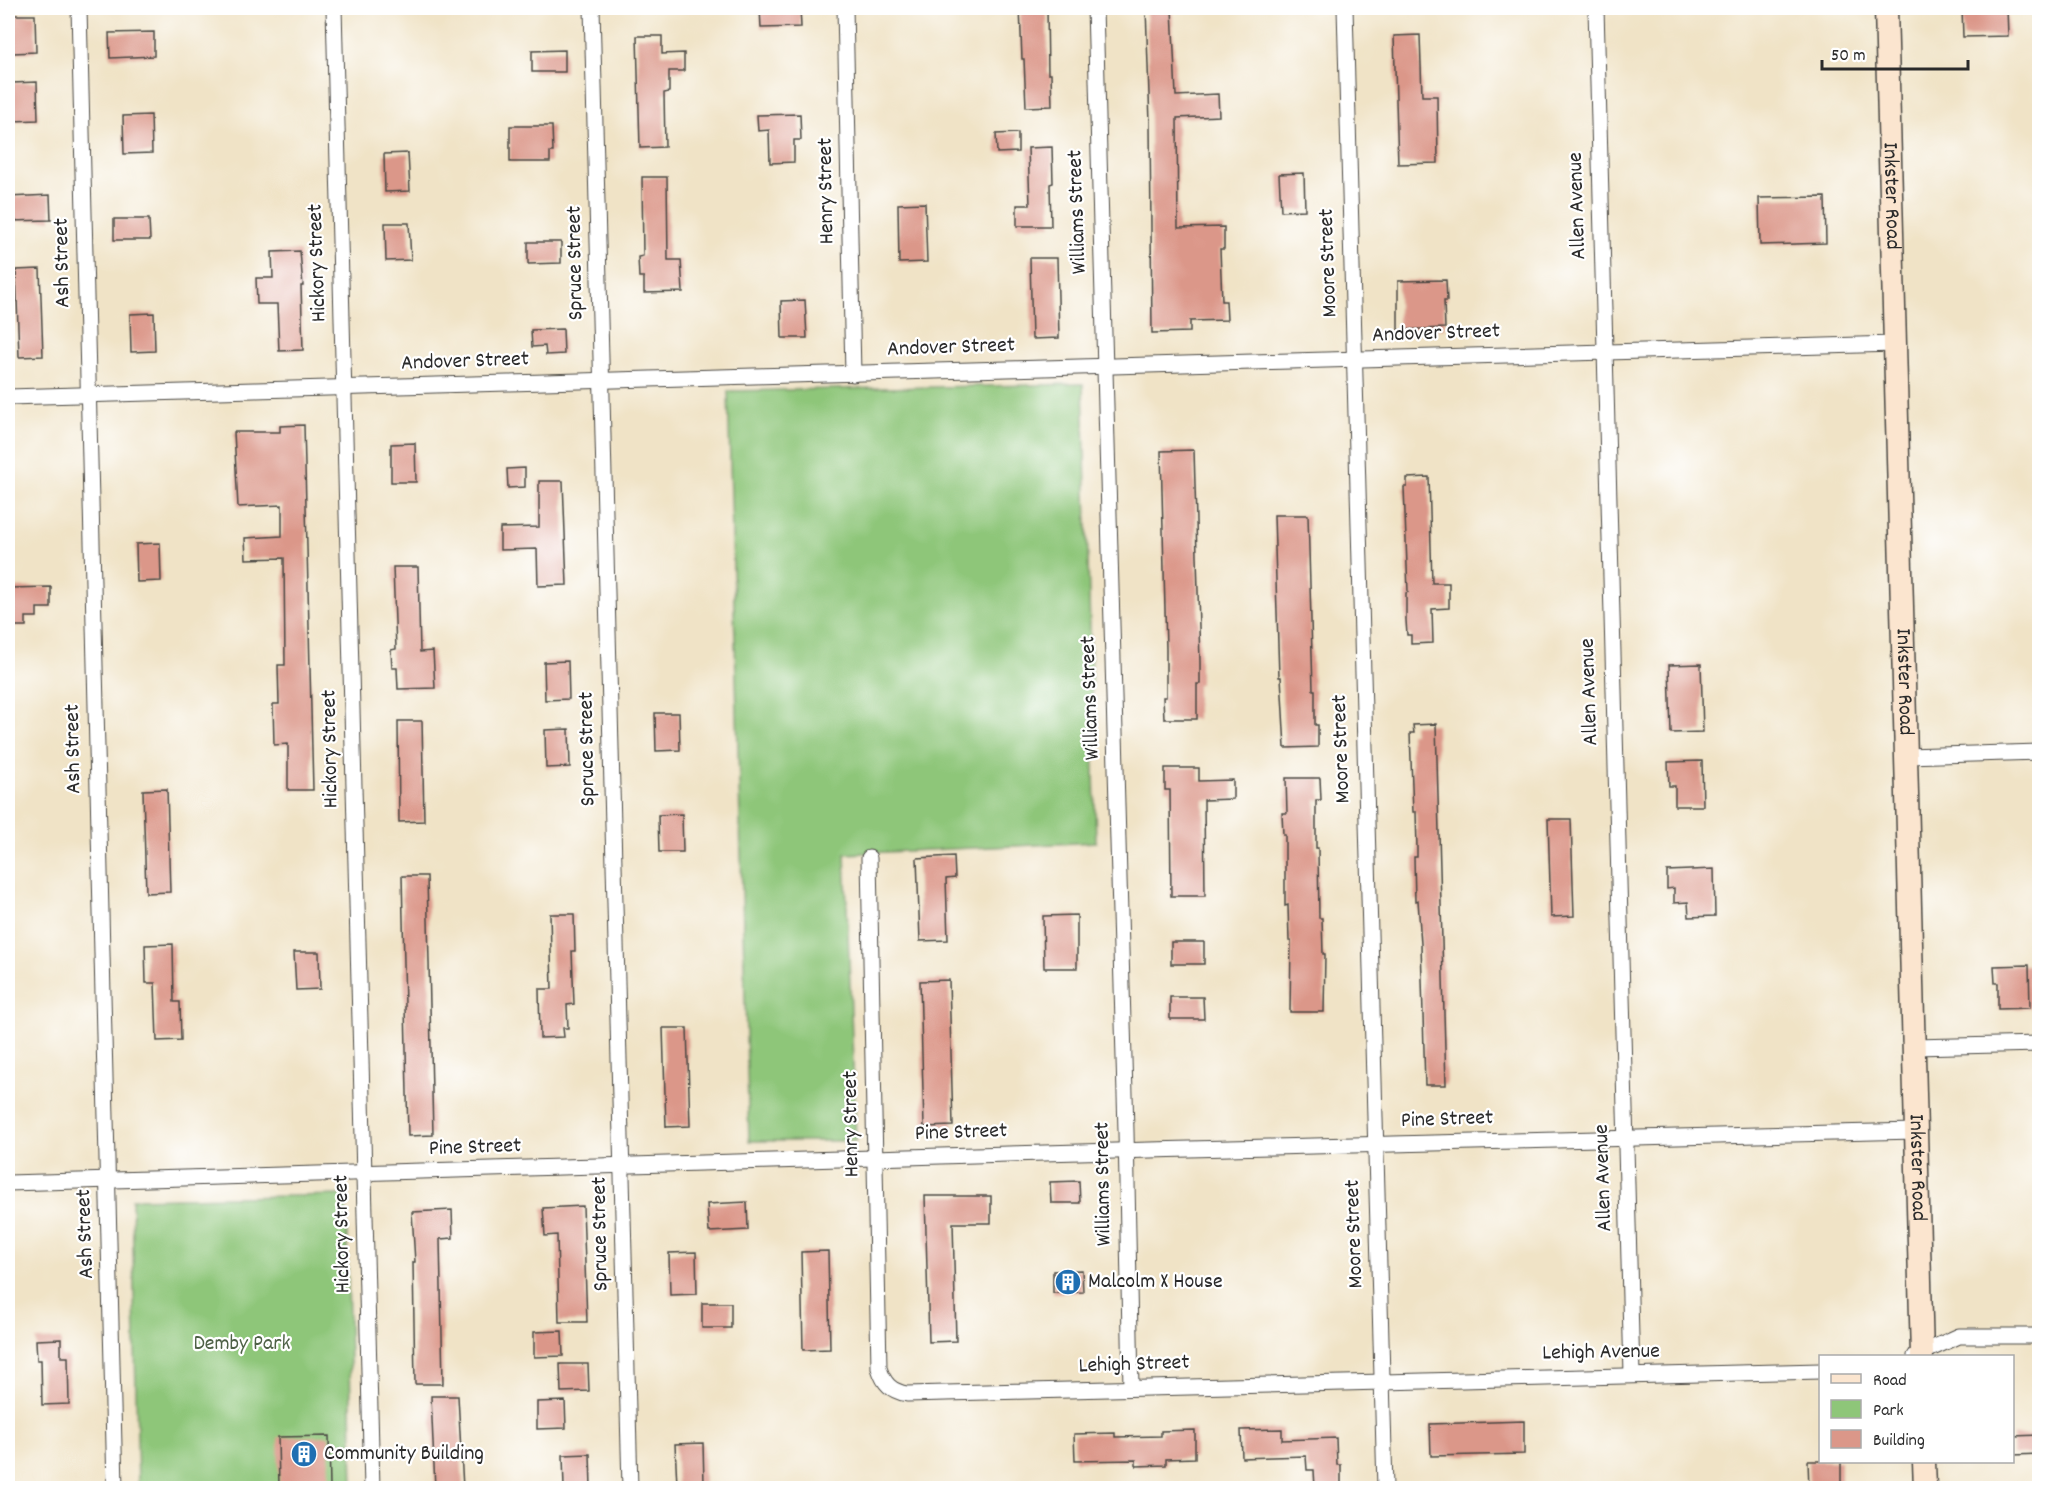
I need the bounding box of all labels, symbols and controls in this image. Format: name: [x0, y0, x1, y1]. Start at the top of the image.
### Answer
scale bar: [1822, 33, 1968, 71]
text: 50 m: [1831, 44, 1866, 69]
street label: Henry Street: [811, 137, 843, 245]
street label: Inkster Road: [1874, 142, 1908, 250]
street label: Williams Street: [1060, 149, 1096, 275]
street label: Allen Avenue: [1561, 152, 1595, 260]
street label: Hickory Street: [300, 203, 336, 323]
street label: Spruce Street: [560, 205, 592, 321]
street label: Moore Street: [1312, 208, 1346, 318]
street label: Ash Street: [47, 218, 79, 308]
street label: Andover Street: [1372, 316, 1500, 352]
street label: Andover Street: [887, 330, 1015, 366]
street label: Andover Street: [401, 344, 529, 380]
street label: Inkster Road: [1887, 628, 1921, 736]
street label: Williams Street: [1073, 635, 1109, 761]
street label: Allen Avenue: [1573, 638, 1607, 746]
street label: Hickory Street: [314, 689, 348, 809]
street label: Spruce Street: [572, 691, 604, 807]
street label: Moore Street: [1325, 694, 1359, 804]
street label: Ash Street: [58, 704, 90, 794]
street label: Henry Street: [836, 1070, 868, 1178]
street label: Pine Street: [1400, 1103, 1494, 1137]
street label: Inkster Road: [1900, 1113, 1934, 1222]
street label: Pine Street: [914, 1116, 1008, 1150]
street label: Williams Street: [1087, 1122, 1121, 1246]
street label: Allen Avenue: [1587, 1124, 1621, 1232]
street label: Pine Street: [428, 1131, 522, 1165]
street label: Hickory Street: [326, 1174, 360, 1294]
street label: Spruce Street: [585, 1176, 617, 1292]
street label: Moore Street: [1338, 1179, 1372, 1289]
street label: Ash Street: [69, 1189, 103, 1279]
building icon: Malcolm X House: [1053, 1267, 1083, 1297]
place label: Malcolm X House: [1088, 1267, 1223, 1298]
park label: Demby Park: [193, 1329, 291, 1360]
street label: Lehigh Avenue: [1542, 1336, 1660, 1370]
street label: Lehigh Street: [1078, 1348, 1190, 1382]
legend: [1819, 1355, 2014, 1463]
text: Road: [1873, 1369, 1907, 1394]
text: Park: [1873, 1399, 1904, 1424]
text: Building: [1873, 1429, 1925, 1454]
building icon: Community Building: [289, 1439, 319, 1469]
place label: Community Building: [324, 1439, 484, 1470]

